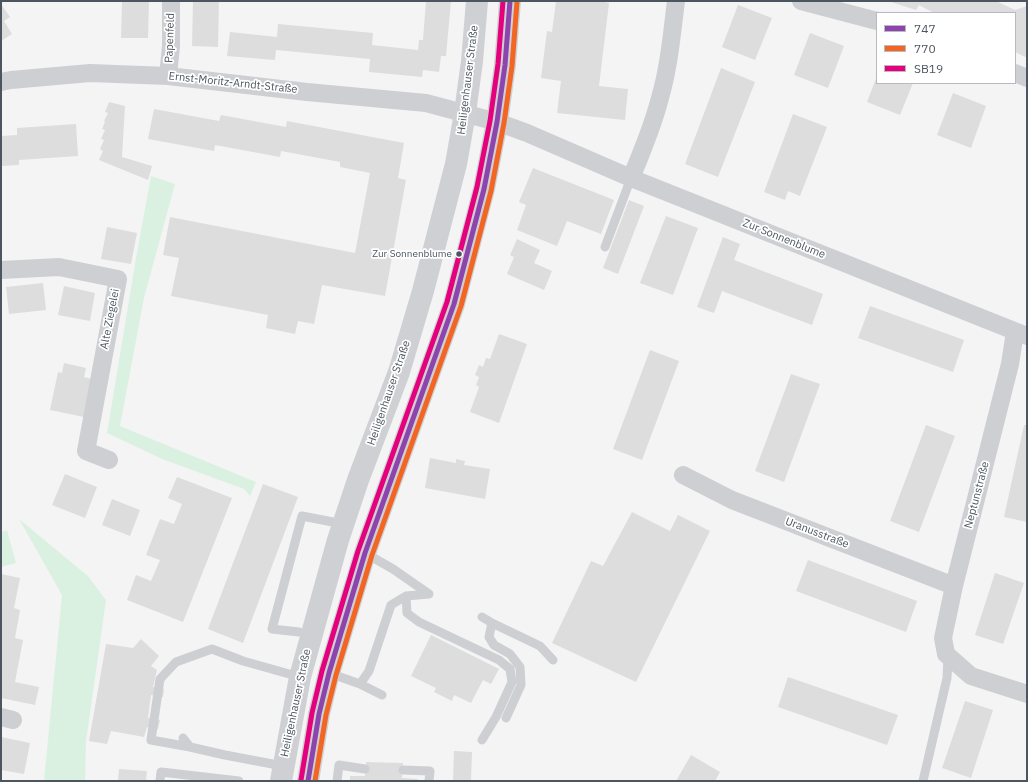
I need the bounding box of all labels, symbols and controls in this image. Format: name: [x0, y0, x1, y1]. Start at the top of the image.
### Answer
legend: [876, 12, 1016, 84]
street label: Papenfeld: [163, 13, 177, 63]
text: 747: [914, 21, 936, 36]
street label: Heiligenhauser Straße: [455, 25, 481, 135]
text: 770: [914, 41, 936, 56]
text: SB19: [914, 61, 943, 76]
street label: Ernst-Moritz-Arndt-Straße: [168, 70, 298, 96]
street label: Zur Sonnenblume: [741, 216, 827, 262]
place label: Zur Sonnenblume: [372, 248, 452, 260]
marker: Zur Sonnenblume: [454, 249, 464, 259]
street label: Alte Ziegelei: [98, 288, 122, 350]
street label: Heiligenhauser Straße: [365, 339, 413, 447]
street label: Neptunstraße: [962, 460, 992, 530]
street label: Uranusstraße: [783, 515, 851, 551]
street label: Heiligenhauser Straße: [278, 648, 314, 758]

